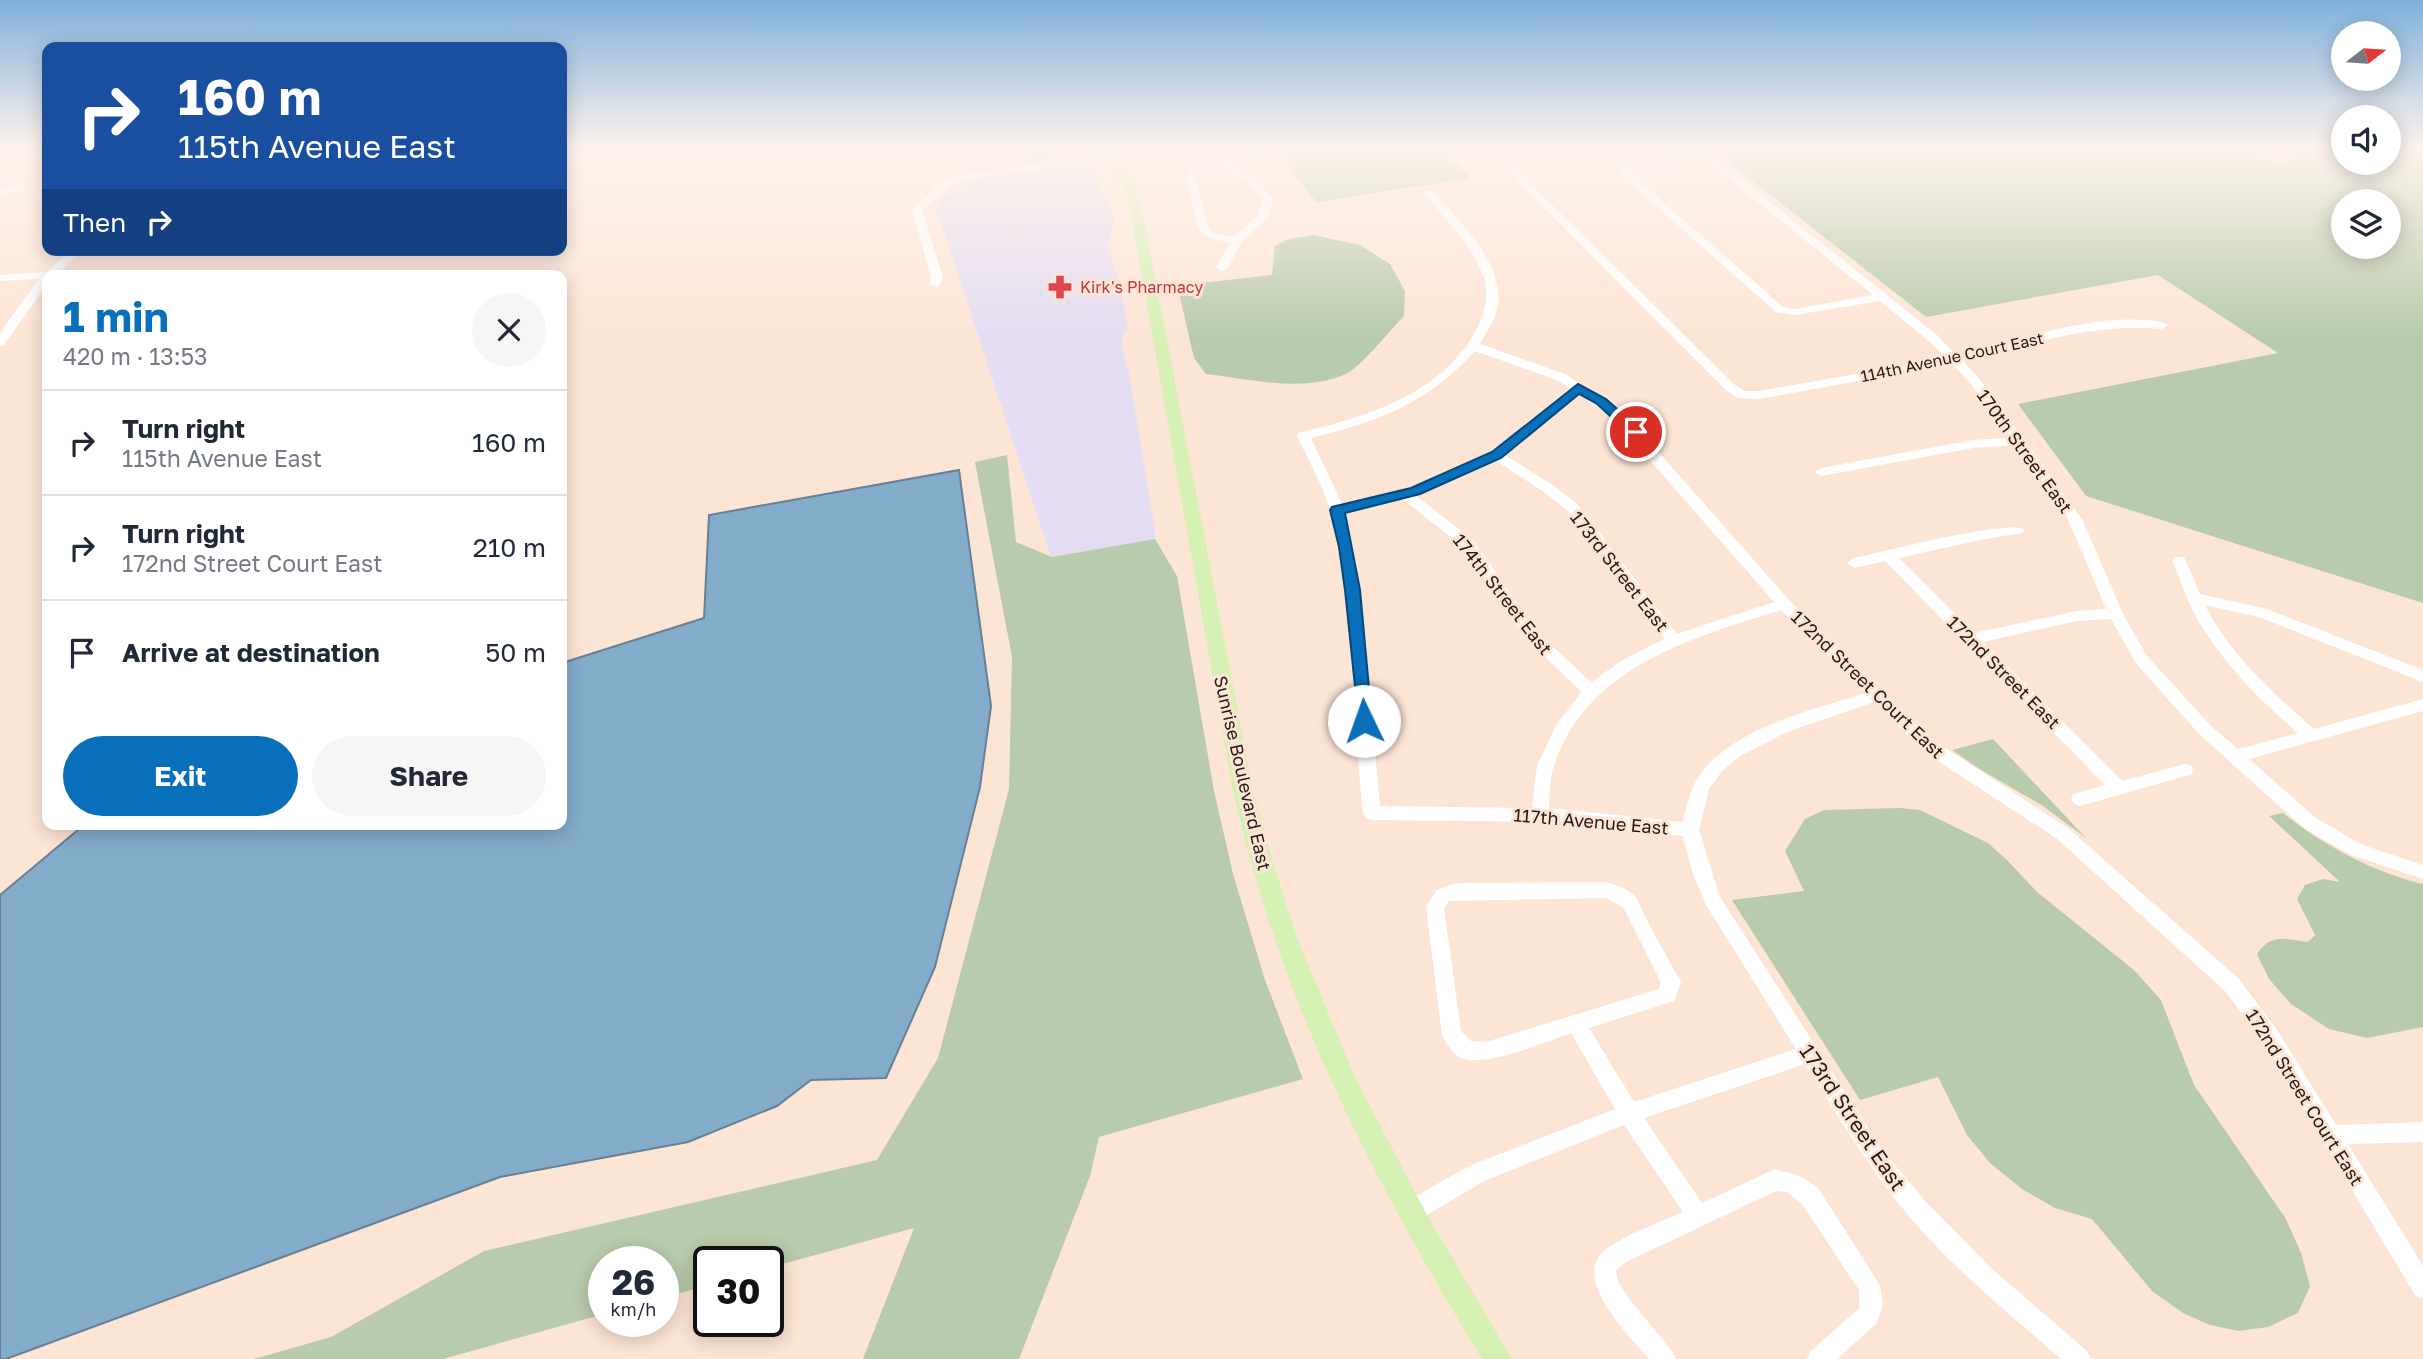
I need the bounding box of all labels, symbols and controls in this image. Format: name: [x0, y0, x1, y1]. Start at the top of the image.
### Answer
north arrow: [2331, 21, 2401, 91]
map controls: [2331, 21, 2401, 259]
text: 160 m: [178, 67, 321, 126]
icon: right: [63, 70, 154, 161]
button: sound: [2331, 105, 2401, 175]
text: 115th Avenue East: [178, 127, 456, 165]
button: layers: [2331, 189, 2401, 259]
icon: right: [140, 203, 178, 241]
text: Then: [63, 207, 126, 238]
pharmacy icon: Kirk's Pharmacy: [1046, 273, 1074, 301]
place label: Kirk's Pharmacy: [1080, 277, 1203, 297]
text: 1 min: [63, 291, 169, 341]
button: close: [472, 293, 546, 367]
street label: 114th Avenue Court East: [1859, 328, 2045, 386]
text: 420 m · 13:53: [63, 342, 207, 370]
street label: 170th Street East: [1973, 385, 2077, 517]
pin: [1606, 402, 1666, 462]
text: Turn right: [122, 413, 245, 444]
icon: arrive: [1617, 413, 1655, 451]
icon: right: [63, 424, 101, 462]
text: 160 m: [472, 427, 546, 458]
text: 115th Avenue East: [122, 444, 322, 472]
street label: 173rd Street East: [1566, 506, 1674, 636]
text: Turn right: [122, 518, 245, 549]
icon: right: [63, 529, 101, 567]
street label: 174th Street East: [1449, 529, 1557, 659]
text: 210 m: [473, 532, 546, 563]
text: 172nd Street Court East: [122, 549, 382, 577]
street label: 172nd Street Court East: [1787, 605, 1949, 763]
street label: 172nd Street East: [1943, 611, 2065, 733]
icon: arrive: [63, 634, 101, 672]
text: Arrive at destination: [122, 637, 380, 668]
text: 50 m: [485, 637, 546, 668]
street label: Sunrise Boulevard East: [1210, 674, 1276, 872]
position arrow: [1327, 684, 1401, 758]
button: Exit: [63, 736, 298, 816]
button: Share: [312, 736, 546, 816]
street label: 117th Avenue East: [1513, 803, 1669, 839]
street label: 172nd Street Court East: [2242, 1005, 2368, 1189]
street label: 173rd Street East: [1794, 1039, 1912, 1195]
speed limit sign: 30: [693, 1246, 784, 1337]
text: 26: [612, 1261, 655, 1303]
text: km/h: [611, 1298, 656, 1320]

